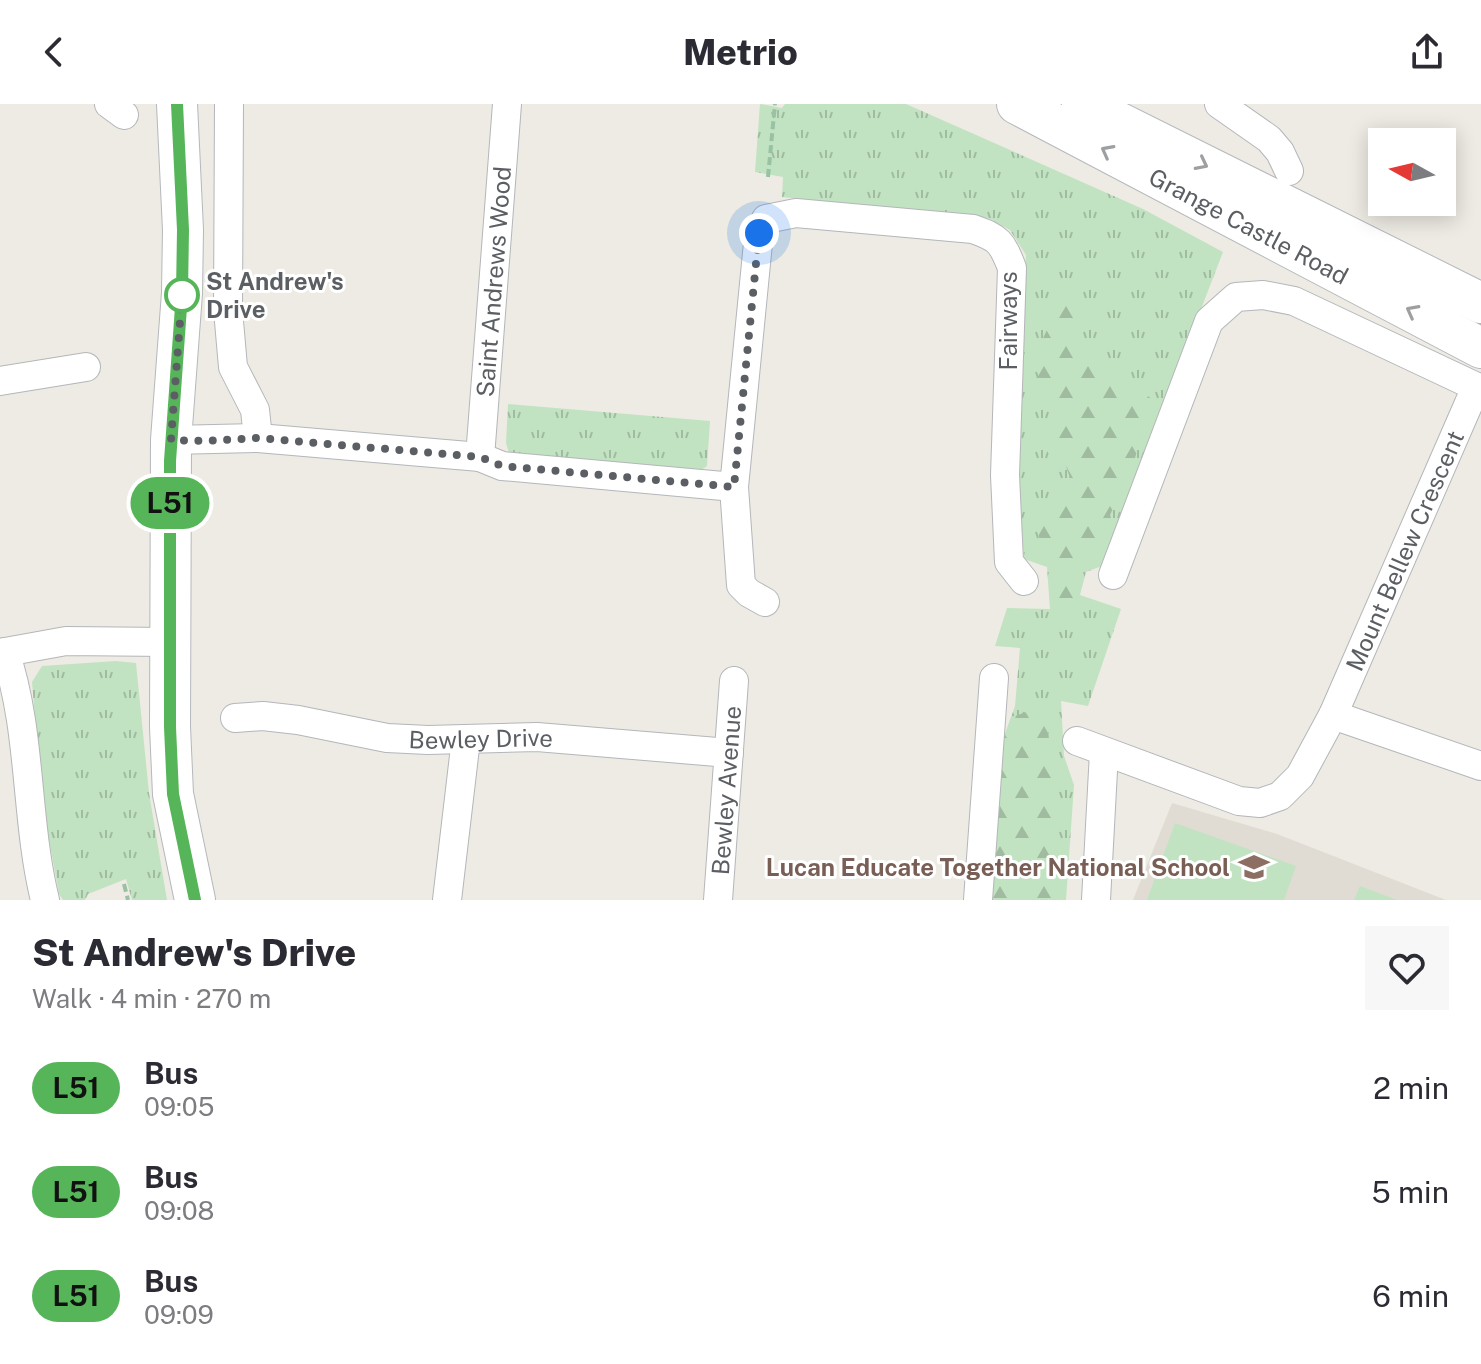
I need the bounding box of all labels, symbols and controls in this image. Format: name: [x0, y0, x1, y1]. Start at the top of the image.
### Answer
icon: back: [32, 30, 76, 74]
icon: share: [1405, 30, 1449, 74]
text: Metrio: [683, 31, 798, 73]
north arrow: [1368, 128, 1456, 216]
map controls: [1368, 128, 1456, 216]
one-way arrow: [1101, 146, 1116, 161]
one-way arrow: [1193, 154, 1208, 170]
street label: Grange Castle Road: [1145, 162, 1353, 290]
street label: Saint Andrews Wood: [471, 165, 516, 398]
your location: [739, 213, 779, 253]
place label: St Andrew's Drive: [206, 267, 344, 323]
street label: Fairways: [994, 271, 1022, 371]
marker: St Andrew's Drive: [165, 278, 199, 312]
one-way arrow: [1406, 306, 1420, 321]
street label: Mount Bellew Crescent: [1340, 426, 1469, 675]
line badge: L51: [124, 477, 216, 529]
text: L51: [146, 486, 194, 519]
street label: Bewley Avenue: [706, 705, 746, 876]
street label: Bewley Drive: [408, 723, 554, 754]
school or university icon: Lucan Educate Together National School: [1237, 850, 1271, 884]
place label: Lucan Educate Together National School: [766, 853, 1230, 881]
button: heart: [1365, 926, 1449, 1010]
text: St Andrew's Drive: [32, 930, 356, 975]
text: Walk · 4 min · 270 m: [32, 983, 271, 1014]
text: Bus: [144, 1055, 198, 1091]
text: 2 min: [1373, 1070, 1449, 1106]
text: L51: [52, 1071, 100, 1104]
text: 09:05: [144, 1091, 214, 1122]
text: Bus: [144, 1159, 198, 1195]
text: 5 min: [1372, 1174, 1449, 1210]
text: L51: [52, 1175, 100, 1208]
text: 09:08: [144, 1195, 214, 1226]
text: Bus: [144, 1263, 198, 1299]
text: 6 min: [1372, 1278, 1449, 1314]
text: L51: [52, 1279, 100, 1312]
text: 09:09: [144, 1299, 214, 1330]

